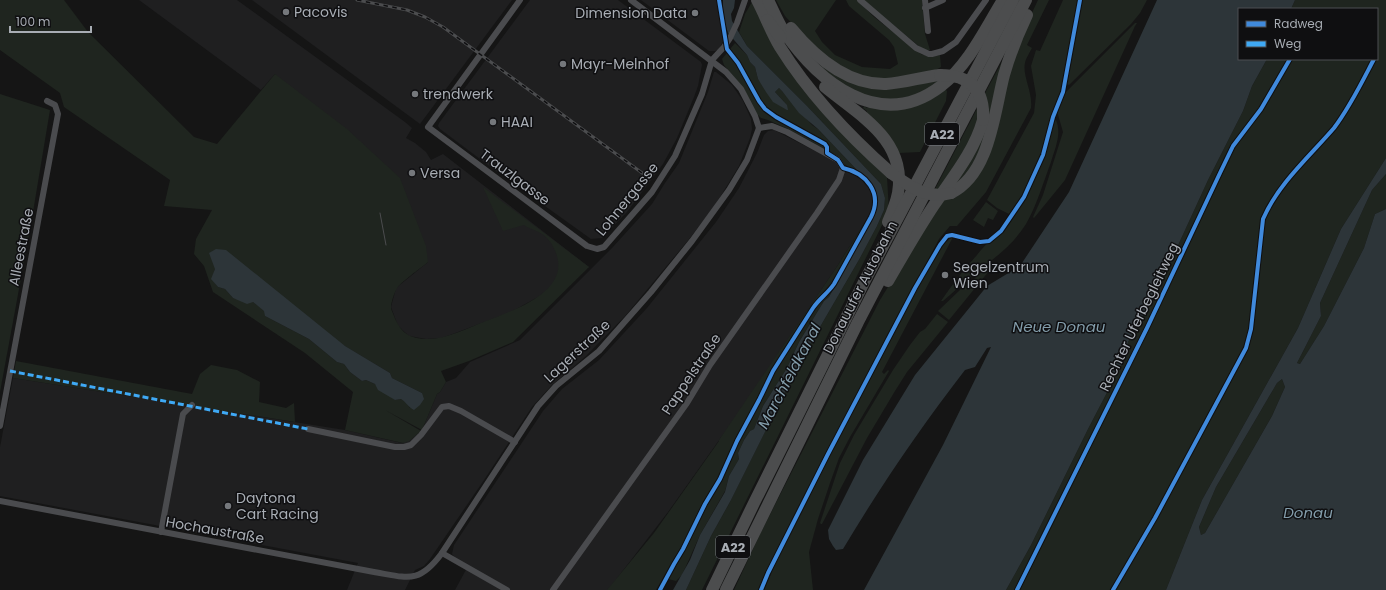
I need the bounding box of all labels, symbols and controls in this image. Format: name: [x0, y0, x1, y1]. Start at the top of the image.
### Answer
place label: Pacovis: [294, 2, 348, 22]
place label: Dimension Data: [575, 3, 687, 23]
marker: Pacovis: [281, 7, 291, 17]
scale bar: [10, 8, 91, 34]
marker: Dimension Data: [690, 8, 700, 18]
legend: [1238, 8, 1378, 60]
text: 100 m: [16, 13, 50, 30]
text: Radweg: [1274, 15, 1323, 32]
text: Weg: [1274, 35, 1301, 52]
place label: Mayr-Melnhof: [571, 54, 669, 74]
marker: Mayr-Melnhof: [558, 59, 568, 69]
place label: trendwerk: [423, 84, 494, 104]
marker: trendwerk: [410, 89, 420, 99]
place label: HAAI: [501, 112, 533, 132]
marker: HAAI: [488, 117, 498, 127]
road number: A22: [925, 123, 959, 145]
street label: Trauzlgasse: [476, 144, 555, 210]
street label: Lohnergasse: [591, 158, 663, 240]
place label: Versa: [420, 163, 460, 183]
marker: Versa: [407, 168, 417, 178]
street label: Alleestraße: [4, 206, 38, 288]
street label: Donauufer Autobahn: [818, 217, 902, 357]
street label: Rechter Uferbegleitweg: [1094, 239, 1184, 395]
place label: Segelzentrum Wien: [953, 257, 1049, 293]
marker: Segelzentrum Wien: [940, 270, 950, 280]
street label: Lagerstraße: [539, 315, 615, 387]
water label: Neue Donau: [1013, 316, 1106, 337]
water label: Marchfeldkanal: [752, 319, 826, 432]
street label: Pappelstraße: [656, 329, 726, 419]
place label: Daytona Cart Racing: [236, 488, 319, 524]
marker: Daytona Cart Racing: [223, 501, 233, 511]
water label: Donau: [1283, 502, 1333, 523]
street label: Hochaustraße: [164, 511, 266, 549]
road number: A22: [716, 536, 750, 558]

